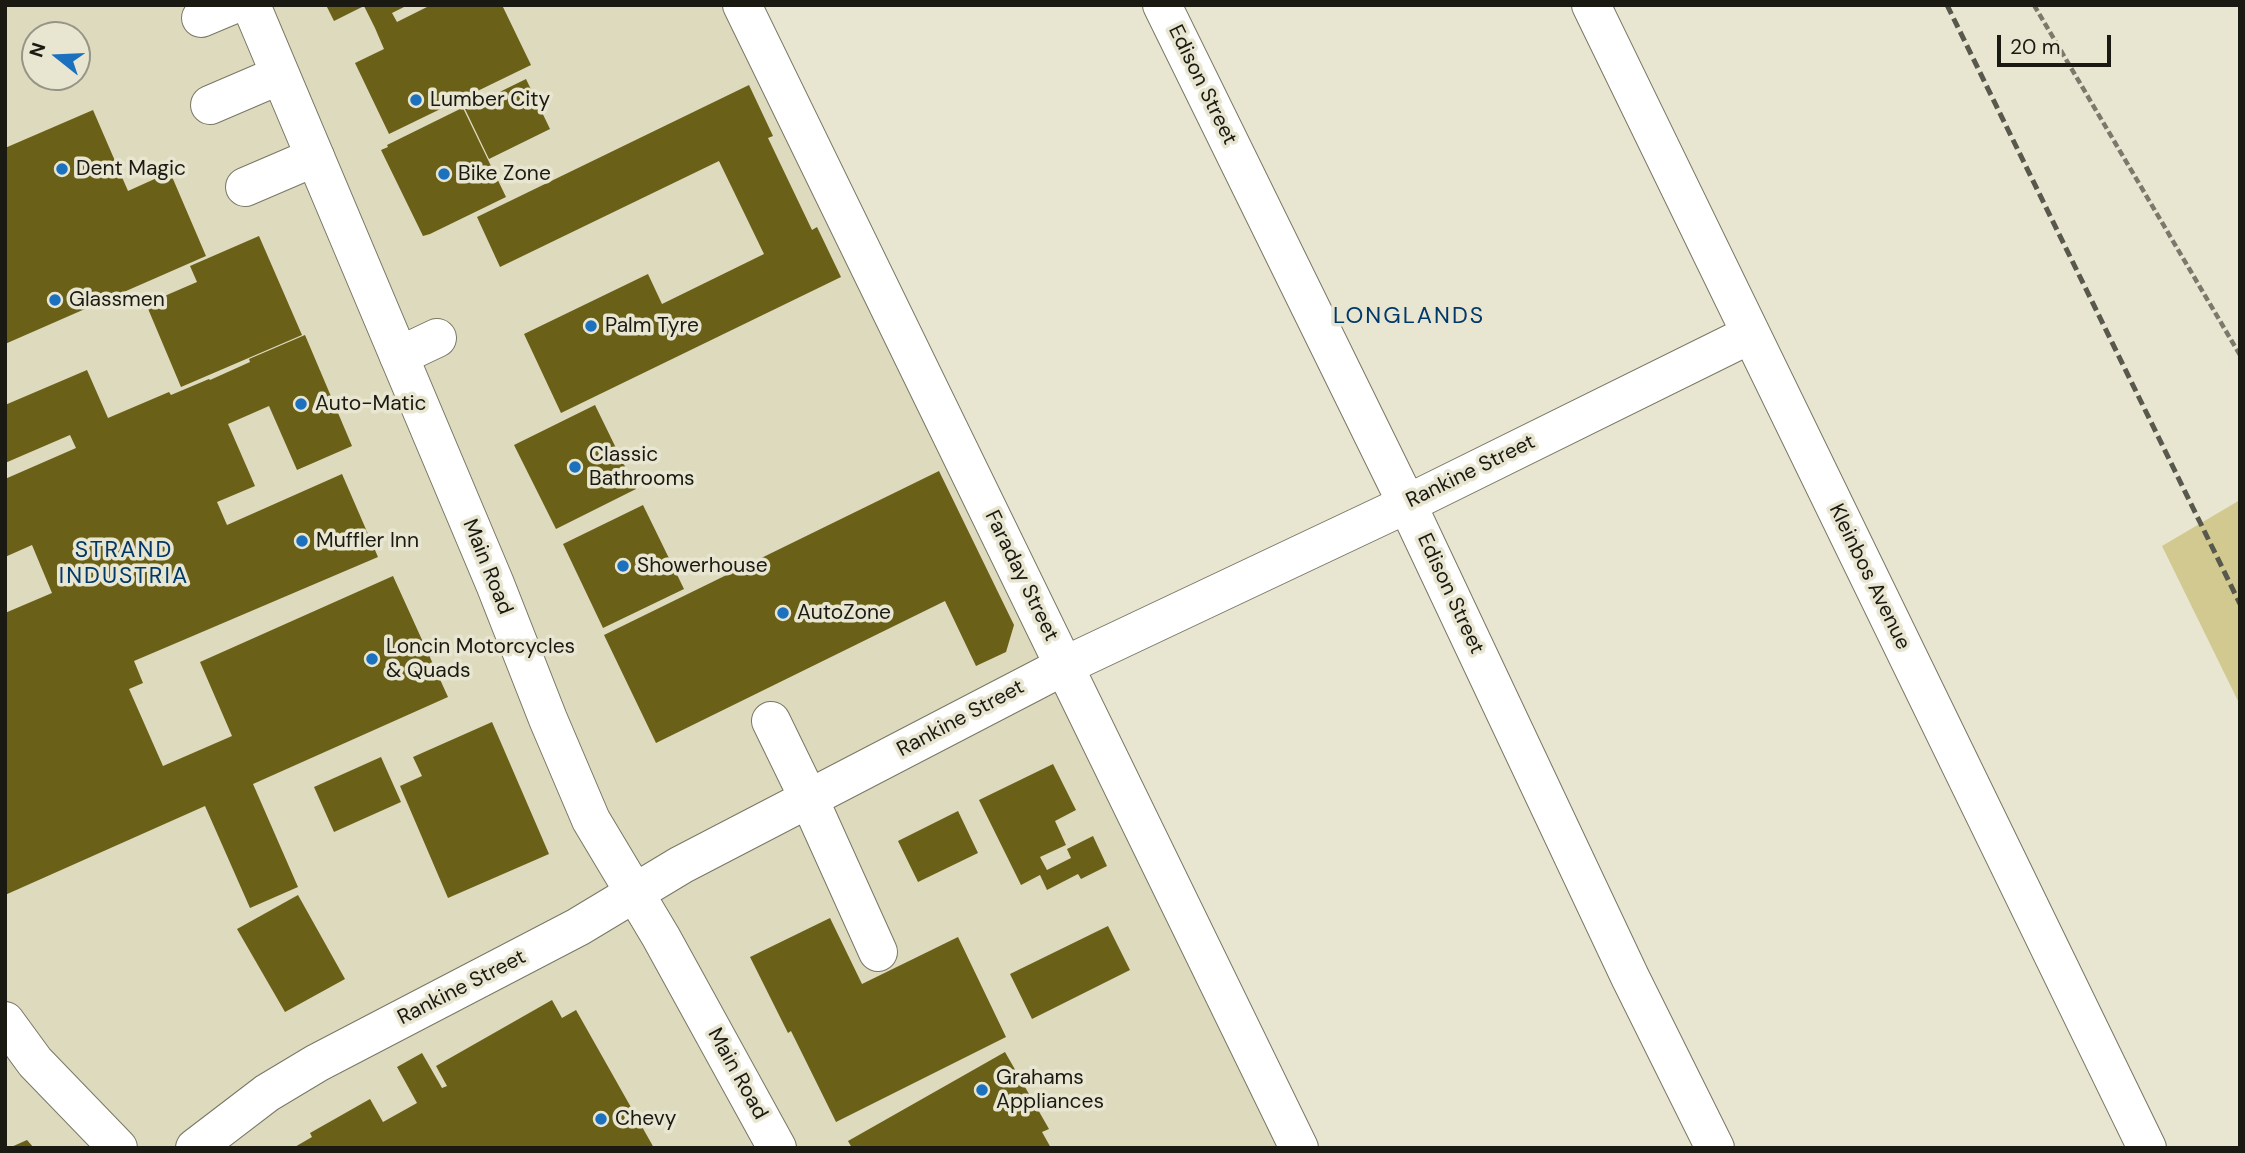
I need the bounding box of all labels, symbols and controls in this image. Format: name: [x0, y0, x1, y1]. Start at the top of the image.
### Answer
north arrow: [21, 21, 91, 91]
street label: Edison Street: [1162, 21, 1242, 149]
scale bar: [2000, 21, 2114, 65]
text: 20 m: [2010, 33, 2061, 61]
text: N: [23, 40, 51, 60]
place label: Lumber City: [430, 87, 550, 113]
marker: Lumber City: [408, 92, 424, 108]
place label: Dent Magic: [76, 156, 186, 182]
marker: Dent Magic: [54, 161, 70, 177]
place label: Bike Zone: [458, 161, 551, 187]
marker: Bike Zone: [436, 166, 452, 182]
place label: Glassmen: [69, 287, 165, 313]
marker: Glassmen: [47, 292, 63, 308]
district label: LONGLANDS: [1334, 303, 1484, 331]
place label: Palm Tyre: [605, 313, 699, 339]
marker: Palm Tyre: [583, 318, 599, 334]
place label: Auto-Matic: [315, 391, 427, 417]
marker: Auto-Matic: [293, 396, 309, 412]
street label: Rankine Street: [1402, 430, 1540, 514]
place label: Classic Bathrooms: [589, 442, 695, 492]
marker: Classic Bathrooms: [567, 459, 583, 475]
street label: Kleinbos Avenue: [1823, 500, 1915, 654]
street label: Faraday Street: [979, 507, 1063, 645]
street label: Main Road: [456, 516, 518, 618]
place label: Muffler Inn: [316, 528, 419, 554]
street label: Edison Street: [1411, 530, 1489, 658]
marker: Muffler Inn: [294, 533, 310, 549]
district label: STRAND INDUSTRIA: [60, 537, 188, 591]
place label: Showerhouse: [637, 553, 768, 579]
marker: Showerhouse: [615, 558, 631, 574]
place label: AutoZone: [797, 600, 891, 626]
marker: AutoZone: [775, 605, 791, 621]
place label: Loncin Motorcycles & Quads: [386, 634, 575, 684]
marker: Loncin Motorcycles & Quads: [364, 651, 380, 667]
street label: Rankine Street: [893, 675, 1029, 763]
street label: Rankine Street: [394, 945, 530, 1031]
street label: Main Road: [702, 1024, 772, 1124]
place label: Grahams Appliances: [996, 1065, 1104, 1115]
marker: Grahams Appliances: [974, 1082, 990, 1098]
place label: Chevy: [615, 1106, 676, 1132]
marker: Chevy: [593, 1111, 609, 1127]

